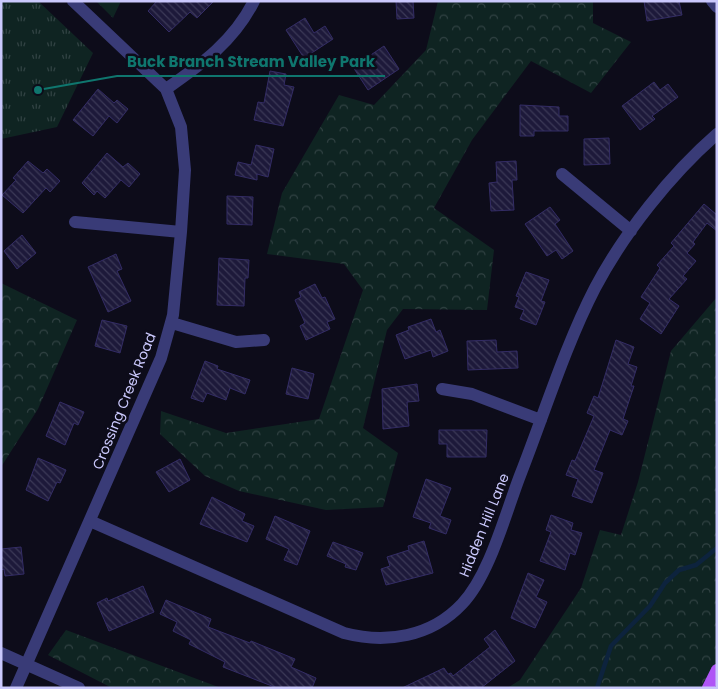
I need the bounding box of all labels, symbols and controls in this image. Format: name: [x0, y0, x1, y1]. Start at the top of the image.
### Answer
callout: Buck Branch Stream Valley Park: [117, 46, 385, 76]
text: Buck Branch Stream Valley Park: [127, 51, 376, 72]
street label: Crossing Creek Road: [87, 330, 161, 472]
street label: Hidden Hill Lane: [454, 470, 514, 580]

